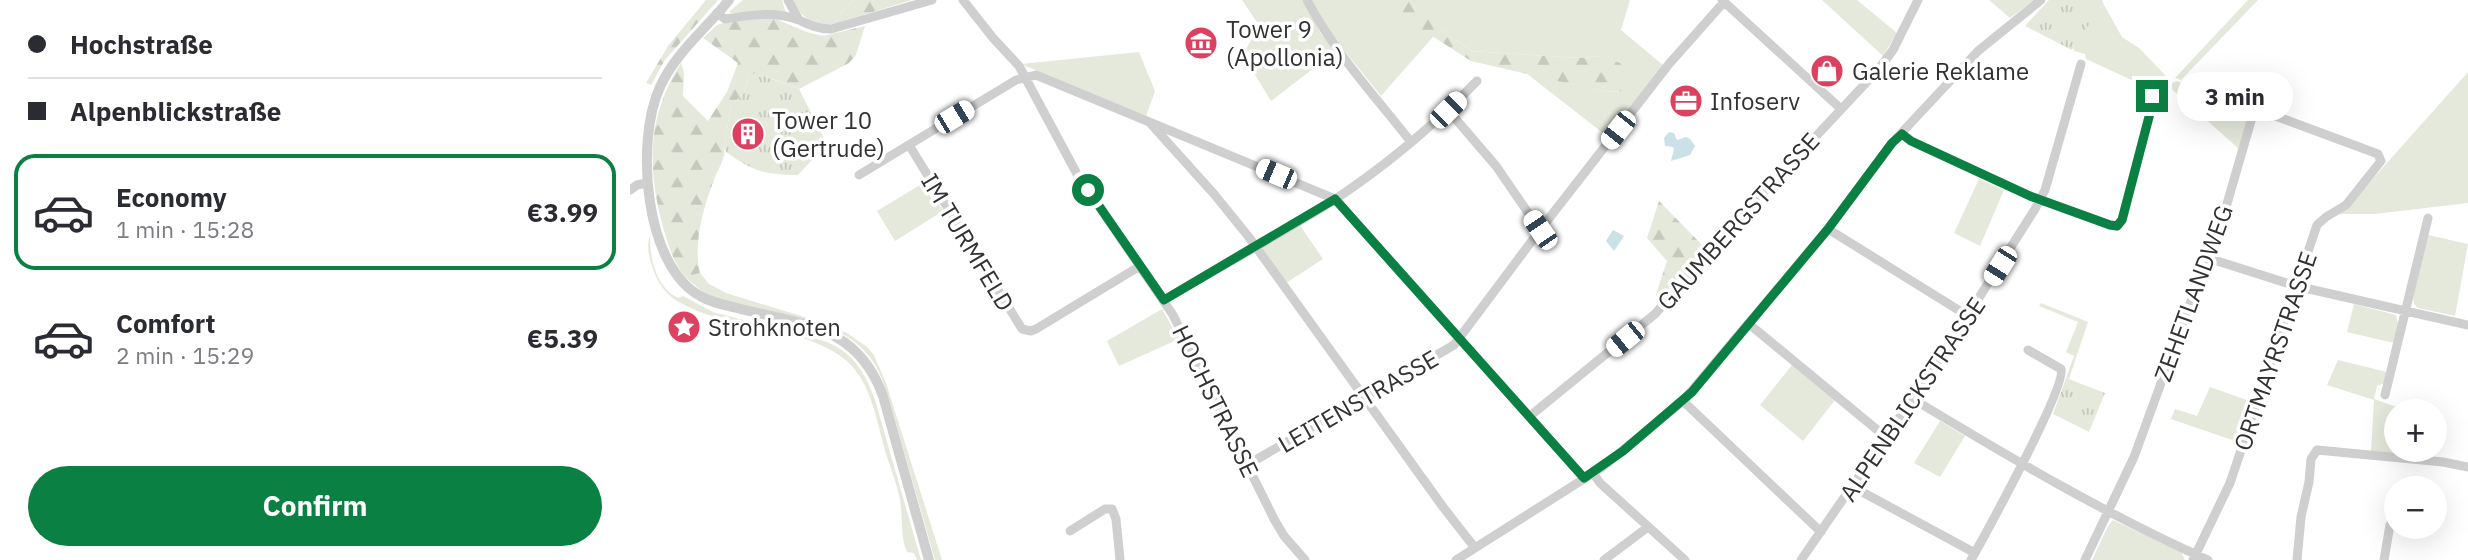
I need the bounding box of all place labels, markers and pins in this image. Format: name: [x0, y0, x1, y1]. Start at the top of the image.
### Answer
place label: Tower 9 (Apollonia): [1226, 13, 1344, 73]
museum icon: Tower 9 (Apollonia): [1182, 24, 1220, 62]
shop icon: Galerie Reklame: [1808, 52, 1846, 90]
place label: Galerie Reklame: [1852, 55, 2029, 87]
office icon: Infoserv: [1667, 82, 1705, 120]
place label: Infoserv: [1710, 85, 1800, 117]
place label: Tower 10 (Gertrude): [772, 104, 885, 164]
building icon: Tower 10 (Gertrude): [729, 115, 767, 153]
place icon: Strohknoten: [665, 308, 703, 346]
place label: Strohknoten: [708, 311, 841, 343]

